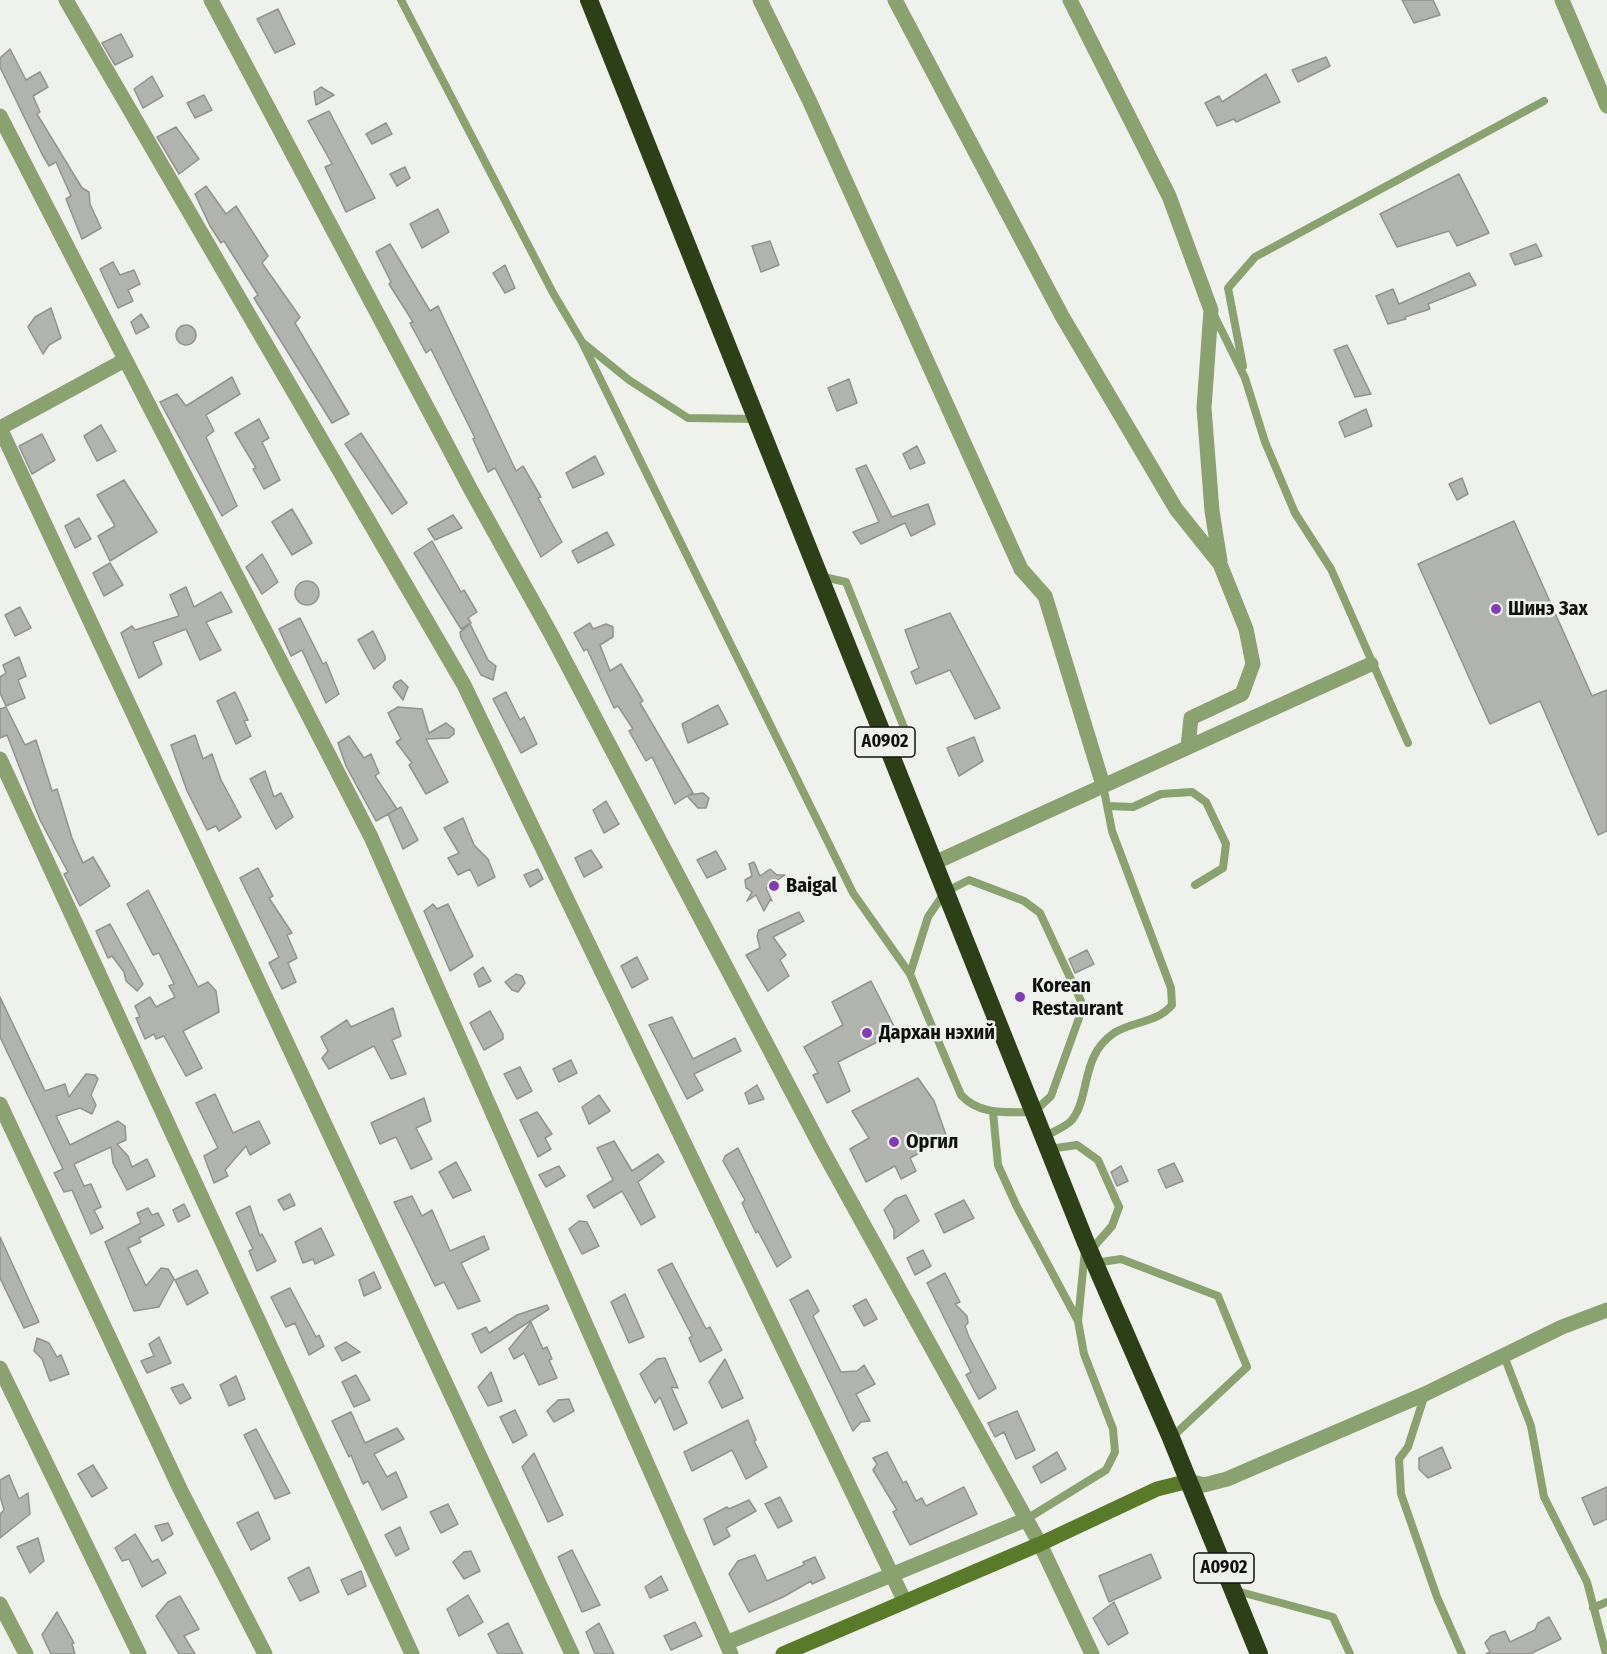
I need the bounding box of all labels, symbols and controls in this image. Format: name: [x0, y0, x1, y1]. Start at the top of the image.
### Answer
place label: Шинэ Зах: [1508, 597, 1588, 621]
marker: Шинэ Зах: [1489, 602, 1503, 616]
road number: A0902: [855, 727, 915, 757]
place label: Baigal: [786, 874, 837, 898]
marker: Baigal: [767, 879, 781, 893]
place label: Korean Restaurant: [1032, 974, 1123, 1021]
marker: Korean Restaurant: [1013, 990, 1027, 1004]
place label: Дархан нэхий: [879, 1021, 995, 1045]
marker: Дархан нэхий: [860, 1026, 874, 1040]
place label: Оргил: [906, 1130, 958, 1154]
marker: Оргил: [887, 1135, 901, 1149]
road number: A0902: [1194, 1553, 1254, 1583]

